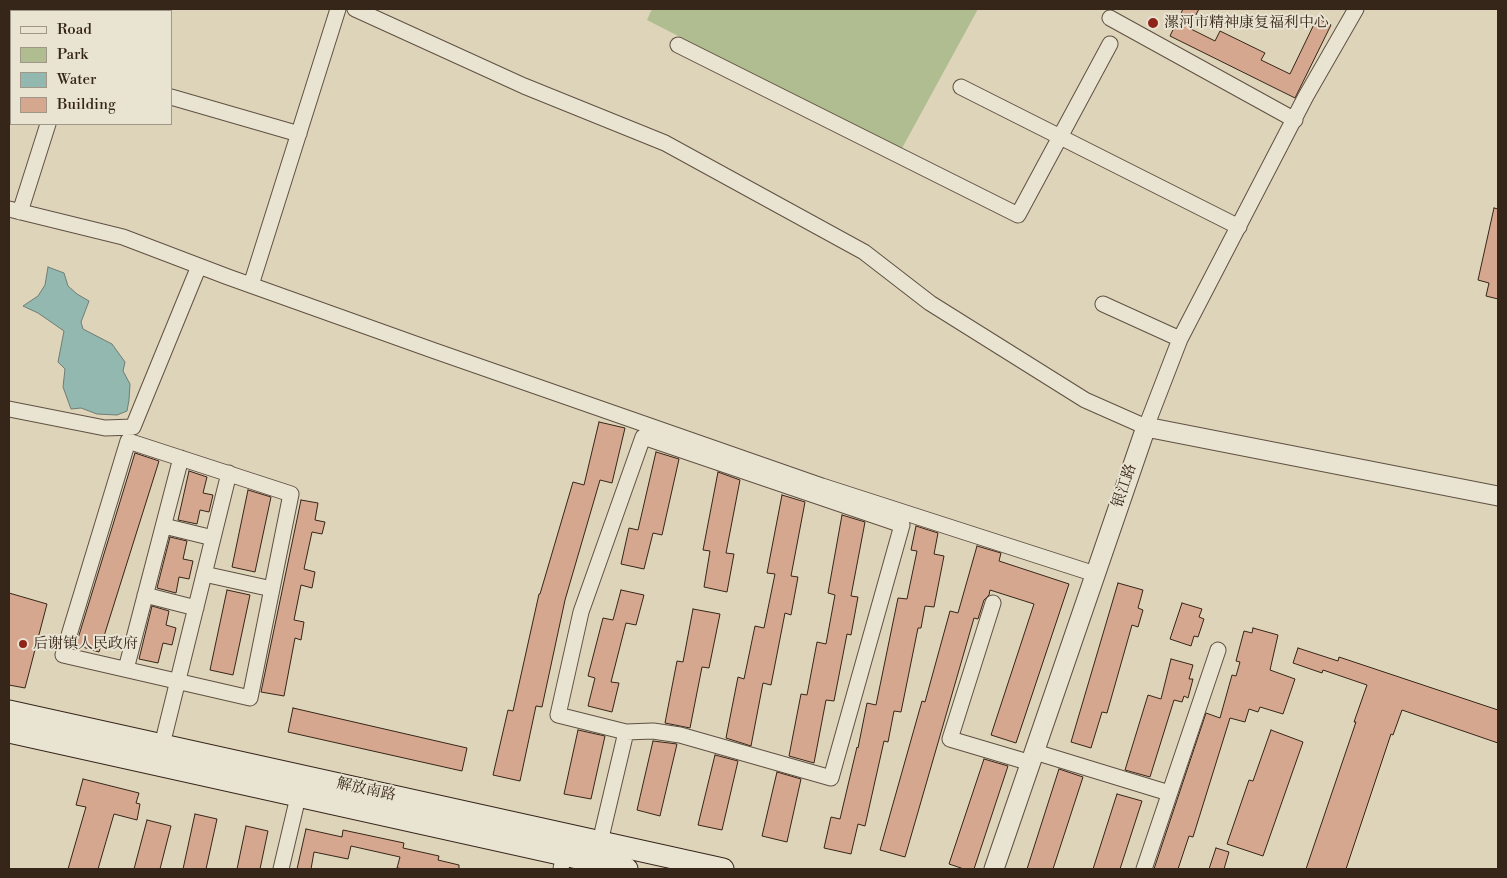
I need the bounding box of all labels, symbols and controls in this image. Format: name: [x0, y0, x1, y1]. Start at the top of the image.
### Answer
legend: [10, 10, 172, 125]
place label: 漯河市精神康复福利中心: [1164, 14, 1329, 32]
marker: 漯河市精神康复福利中心: [1146, 16, 1160, 30]
text: Road: [57, 20, 92, 39]
text: Park: [57, 45, 88, 64]
text: Water: [57, 70, 96, 89]
text: Building: [57, 95, 116, 114]
street label: 银江路: [1109, 462, 1141, 510]
place label: 后谢镇人民政府: [33, 635, 138, 653]
marker: 后谢镇人民政府: [17, 638, 29, 650]
street label: 解放南路: [335, 775, 397, 805]

